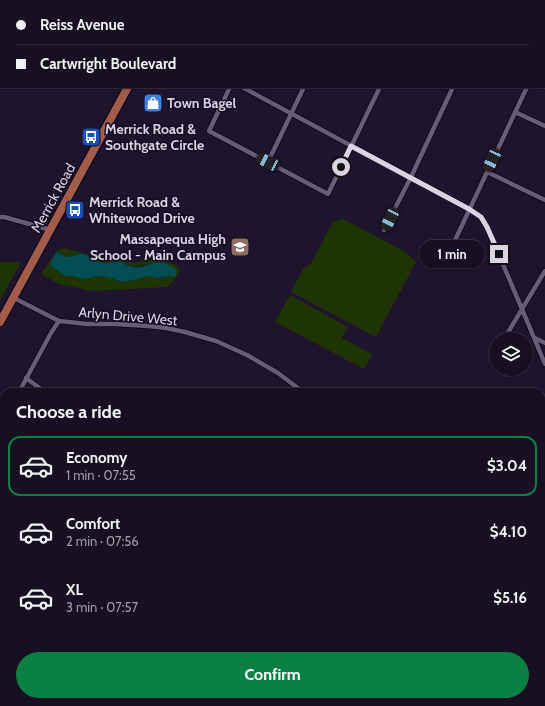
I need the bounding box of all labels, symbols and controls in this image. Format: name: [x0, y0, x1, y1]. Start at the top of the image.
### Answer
text: Reiss Avenue: [40, 16, 125, 34]
text: Cartwright Boulevard: [40, 55, 176, 73]
shop icon: Town Bagel: [142, 92, 164, 114]
place label: Town Bagel: [167, 94, 237, 112]
place label: Merrick Road & Southgate Circle: [105, 120, 204, 154]
bus stop icon: Merrick Road & Southgate Circle: [80, 126, 102, 148]
car: [481, 147, 503, 173]
car: [255, 151, 281, 173]
route start: [332, 158, 350, 176]
street label: Merrick Road: [27, 160, 79, 236]
place label: Merrick Road & Whitewood Drive: [89, 193, 195, 227]
bus stop icon: Merrick Road & Whitewood Drive: [64, 199, 86, 221]
car: [379, 206, 401, 232]
place label: Massapequa High School - Main Campus: [90, 230, 226, 264]
school or university icon: Massapequa High School - Main Campus: [229, 236, 251, 258]
callout: 1 min: [419, 240, 485, 268]
route end: [490, 245, 508, 263]
text: 1 min: [437, 246, 467, 262]
street label: Arlyn Drive West: [78, 303, 178, 329]
map controls: [489, 332, 533, 376]
button: layers: [489, 332, 533, 376]
text: Choose a ride: [16, 401, 121, 423]
icon: car: [18, 448, 54, 484]
text: Economy: [66, 449, 127, 467]
text: $3.04: [487, 457, 527, 475]
text: 1 min · 07:55: [66, 467, 136, 483]
icon: car: [18, 514, 54, 550]
text: Comfort: [66, 515, 120, 533]
text: $4.10: [490, 523, 527, 541]
text: 2 min · 07:56: [66, 533, 139, 549]
icon: car: [18, 580, 54, 616]
text: XL: [66, 581, 83, 599]
text: $5.16: [493, 589, 527, 607]
text: 3 min · 07:57: [66, 599, 138, 615]
button: Confirm: [16, 652, 529, 698]

